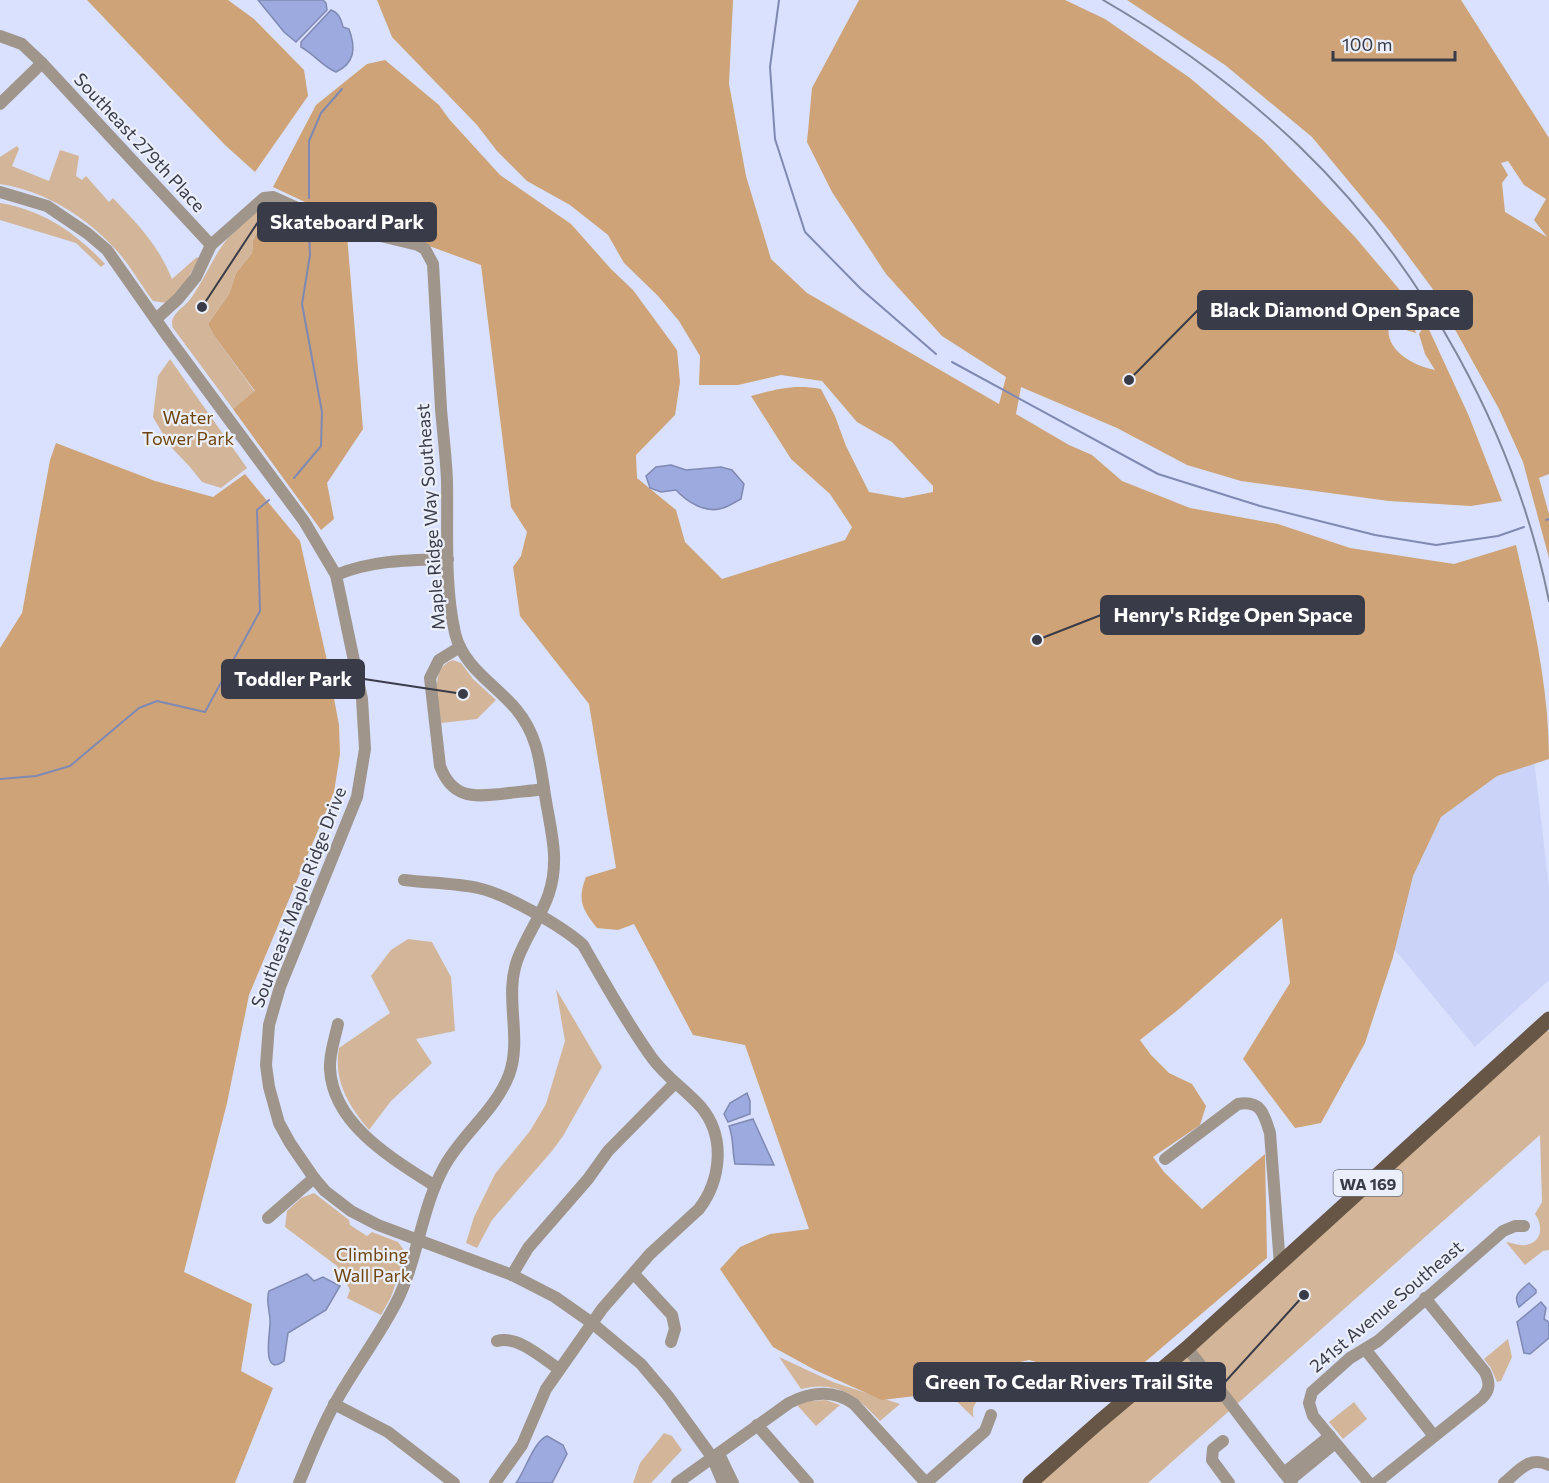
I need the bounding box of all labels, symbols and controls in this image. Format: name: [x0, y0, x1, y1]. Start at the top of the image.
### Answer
scale bar: [1333, 24, 1454, 62]
text: 100 m: [1342, 33, 1392, 55]
street label: Southeast 279th Place: [70, 68, 210, 216]
callout: Skateboard Park: [258, 203, 436, 241]
text: Skateboard Park: [270, 209, 425, 233]
callout: Black Diamond Open Space: [1198, 291, 1472, 329]
text: Black Diamond Open Space: [1210, 297, 1460, 321]
street label: Maple Ridge Way Southeast: [411, 403, 449, 631]
park label: Water Tower Park: [142, 406, 234, 449]
callout: Henry's Ridge Open Space: [1101, 596, 1364, 634]
text: Henry's Ridge Open Space: [1114, 602, 1352, 626]
callout: Toddler Park: [222, 660, 364, 698]
text: Toddler Park: [234, 666, 353, 690]
street label: Southeast Maple Ridge Drive: [246, 784, 350, 1010]
road number: WA 169: [1334, 1170, 1402, 1196]
street label: 241st Avenue Southeast: [1305, 1235, 1467, 1377]
park label: Climbing Wall Park: [333, 1243, 411, 1286]
callout: Green To Cedar Rivers Trail Site: [914, 1363, 1225, 1401]
text: Green To Cedar Rivers Trail Site: [925, 1369, 1213, 1393]

